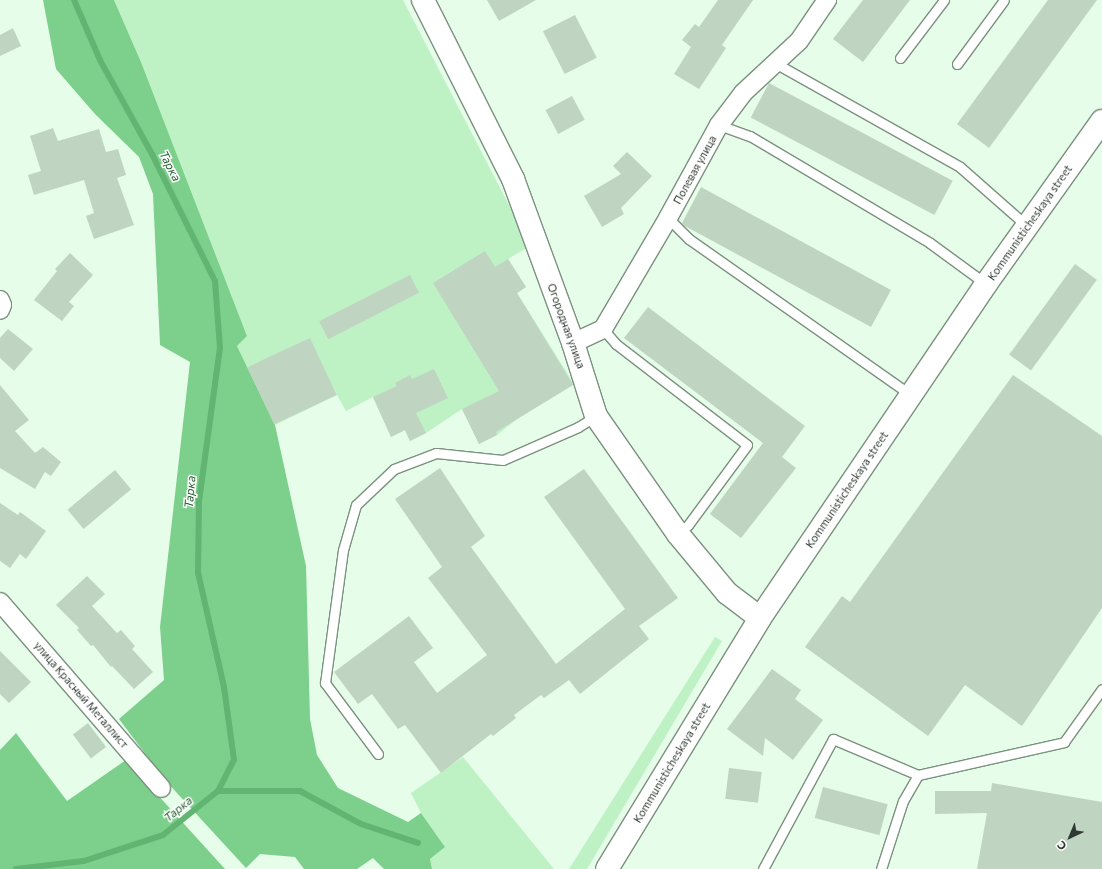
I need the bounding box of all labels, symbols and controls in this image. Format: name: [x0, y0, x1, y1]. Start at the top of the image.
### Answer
street label: Полевая улица: [671, 133, 719, 207]
water label: Тарка: [156, 148, 184, 184]
street label: Kommunisticheskaya street: [985, 163, 1075, 283]
street label: Огородная улица: [544, 282, 588, 370]
street label: Kommunisticheskaya street: [803, 429, 891, 551]
water label: Тарка: [181, 475, 199, 509]
street label: улица Красный Металлист: [31, 639, 131, 751]
street label: Kommunisticheskaya street: [631, 701, 713, 825]
water label: Тарка: [161, 793, 195, 825]
north arrow: [1050, 817, 1090, 857]
text: С: [1054, 839, 1069, 853]

